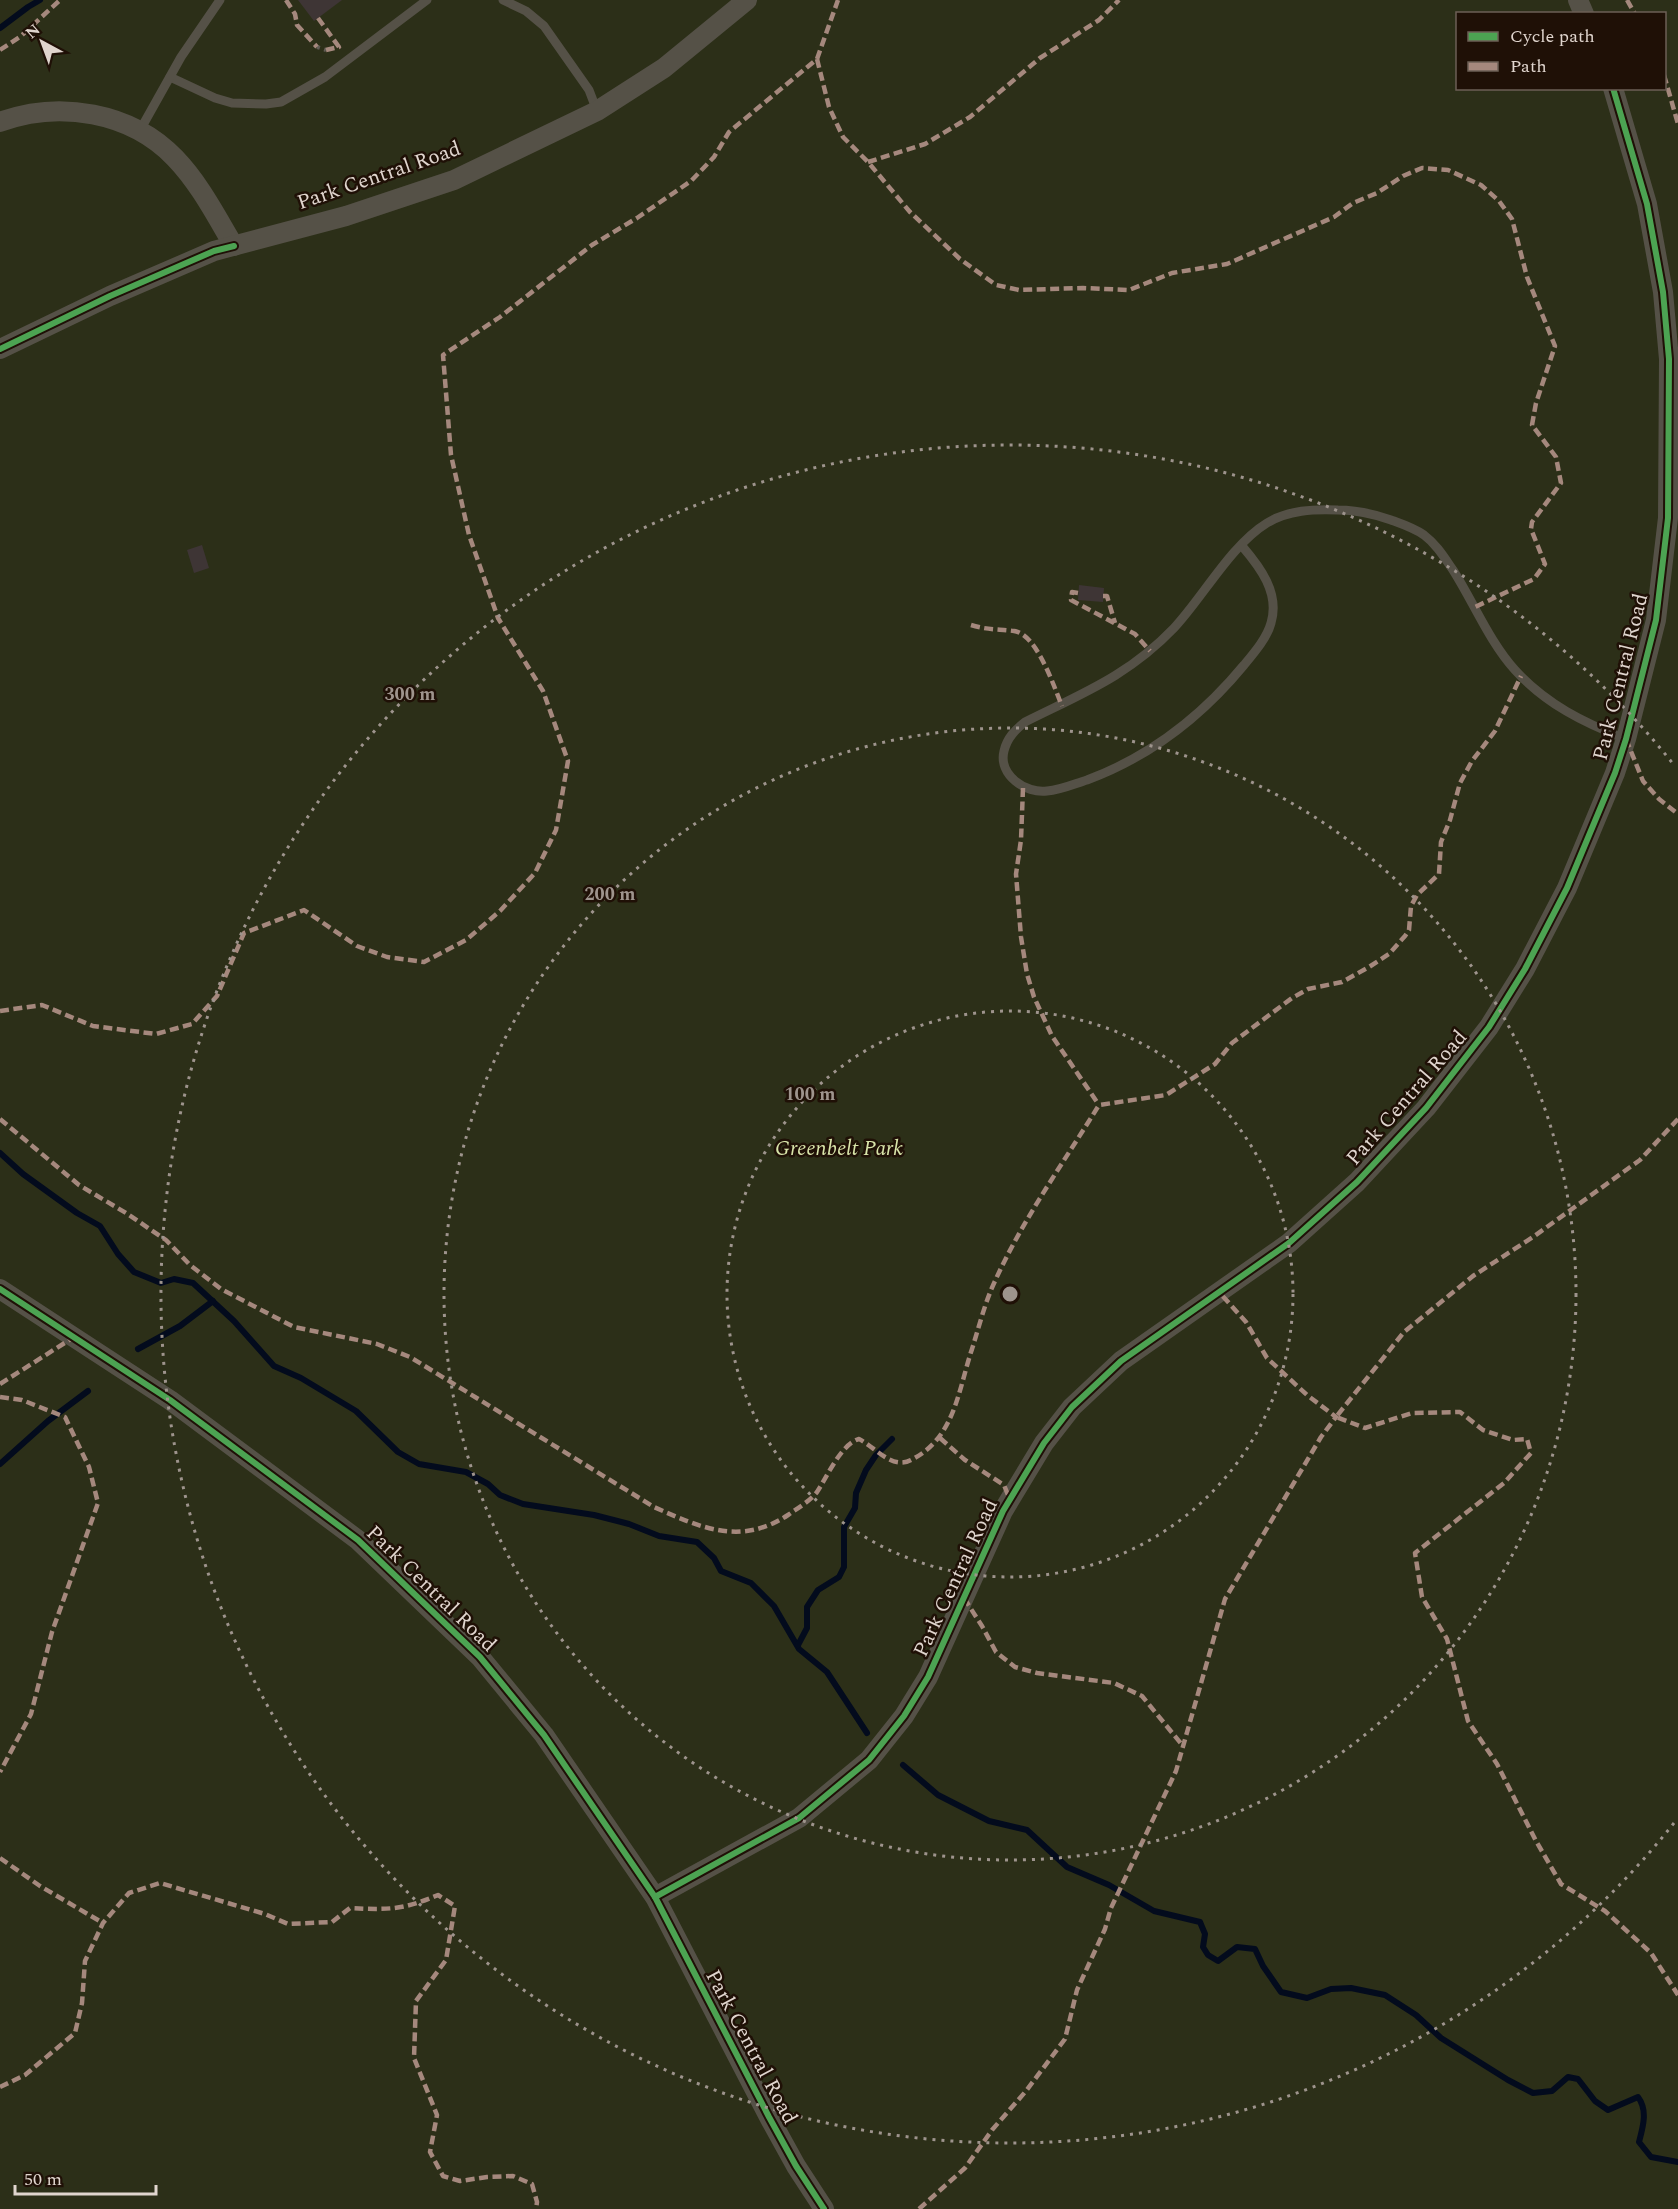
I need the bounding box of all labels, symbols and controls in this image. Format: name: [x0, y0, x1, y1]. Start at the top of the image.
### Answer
north arrow: [12, 12, 72, 72]
legend: [1456, 12, 1666, 90]
text: N: [20, 18, 46, 45]
text: Cycle path: [1510, 23, 1595, 50]
text: Path: [1510, 53, 1547, 80]
street label: Park Central Road: [293, 133, 465, 219]
street label: Park Central Road: [1585, 590, 1657, 764]
text: 300 m: [384, 681, 436, 708]
text: 200 m: [584, 881, 636, 908]
street label: Park Central Road: [1339, 1023, 1475, 1173]
text: 100 m: [784, 1081, 836, 1108]
park label: Greenbelt Park: [775, 1133, 903, 1165]
centre of rings: [1000, 1284, 1020, 1304]
street label: Park Central Road: [905, 1494, 1007, 1662]
street label: Park Central Road: [358, 1518, 504, 1660]
street label: Park Central Road: [697, 1964, 805, 2130]
scale bar: [15, 2158, 156, 2196]
text: 50 m: [24, 2166, 62, 2193]

